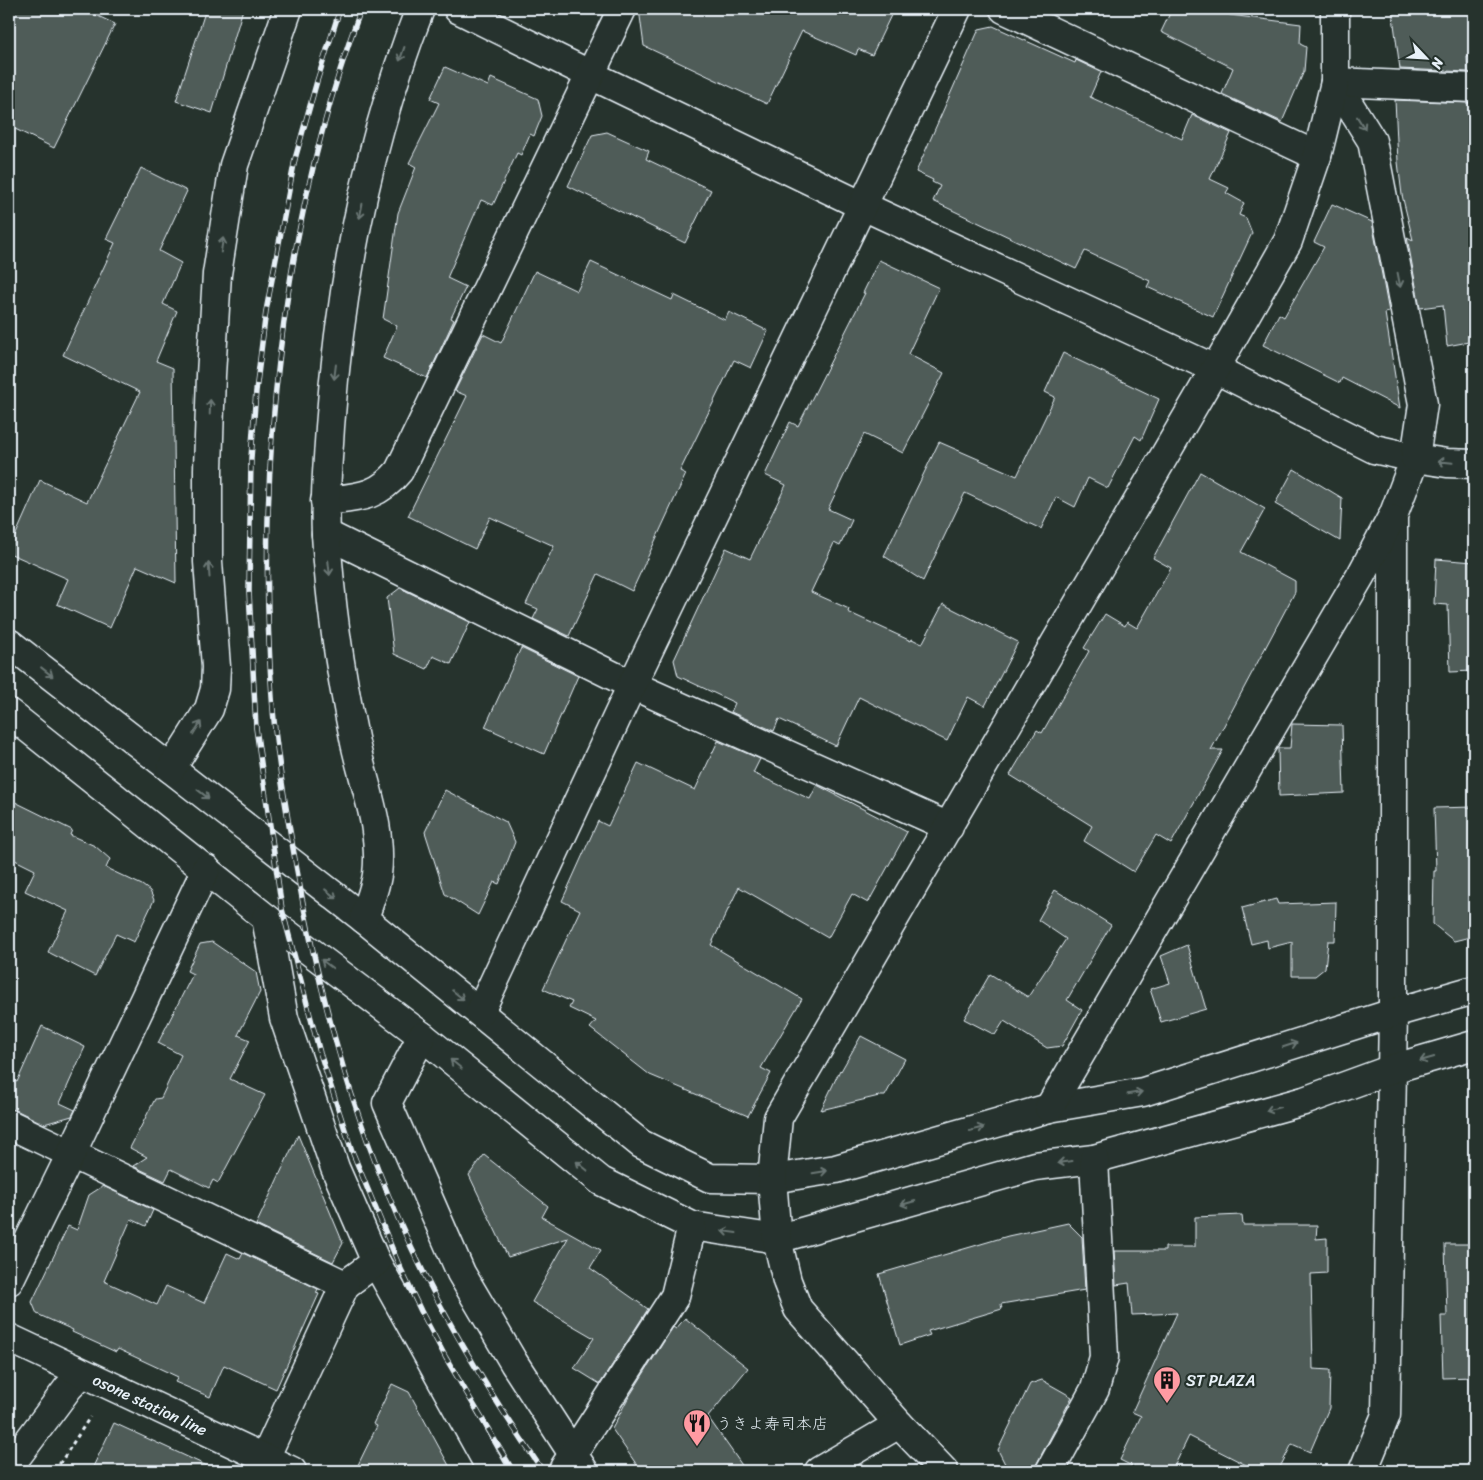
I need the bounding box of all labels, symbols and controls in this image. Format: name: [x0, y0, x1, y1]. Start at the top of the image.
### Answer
north arrow: [1400, 32, 1450, 82]
one-way arrow: [397, 46, 407, 62]
text: N: [1424, 53, 1451, 73]
one-way arrow: [1355, 116, 1366, 130]
one-way arrow: [356, 203, 365, 219]
one-way arrow: [217, 238, 227, 254]
one-way arrow: [1394, 271, 1404, 287]
one-way arrow: [330, 363, 340, 379]
one-way arrow: [205, 399, 214, 415]
one-way arrow: [1437, 457, 1453, 467]
one-way arrow: [324, 560, 334, 576]
one-way arrow: [204, 562, 213, 578]
one-way arrow: [40, 667, 53, 678]
one-way arrow: [193, 721, 203, 735]
one-way arrow: [196, 788, 209, 799]
one-way arrow: [324, 888, 337, 899]
one-way arrow: [321, 959, 334, 970]
one-way arrow: [452, 989, 465, 1000]
one-way arrow: [1282, 1040, 1298, 1050]
one-way arrow: [1420, 1054, 1436, 1064]
one-way arrow: [450, 1058, 463, 1069]
one-way arrow: [1127, 1088, 1143, 1097]
one-way arrow: [1266, 1105, 1282, 1115]
one-way arrow: [968, 1123, 984, 1133]
one-way arrow: [1057, 1157, 1073, 1167]
one-way arrow: [576, 1160, 589, 1171]
one-way arrow: [812, 1166, 828, 1176]
one-way arrow: [900, 1198, 916, 1208]
one-way arrow: [721, 1227, 737, 1237]
street label: osone station line: [88, 1365, 212, 1444]
building icon: ST PLAZA: [1152, 1365, 1182, 1404]
place label: ST PLAZA: [1186, 1366, 1255, 1395]
restaurant icon: うきよ寿司本店: [682, 1408, 712, 1447]
place label: うきよ寿司本店: [716, 1409, 828, 1438]

